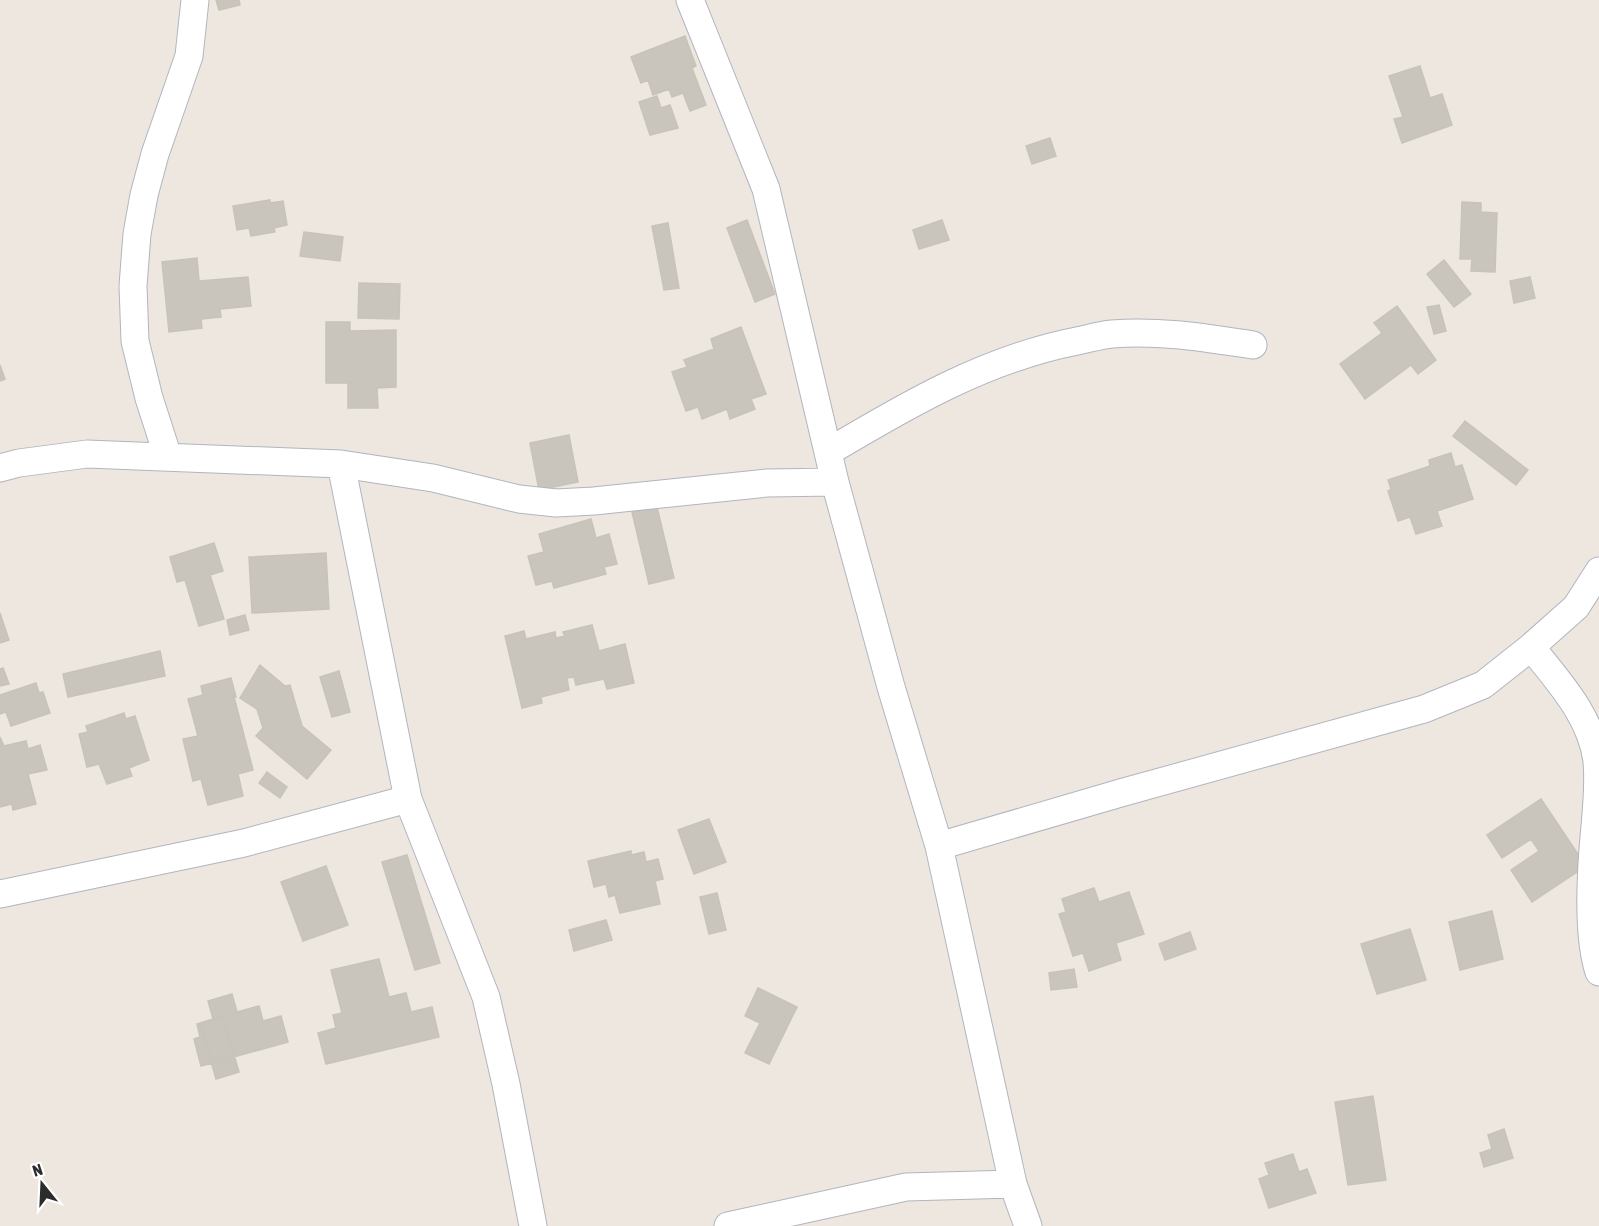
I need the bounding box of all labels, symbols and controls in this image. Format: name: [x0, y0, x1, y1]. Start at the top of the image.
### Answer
north arrow: [12, 1154, 72, 1214]
text: N: [30, 1160, 45, 1180]

